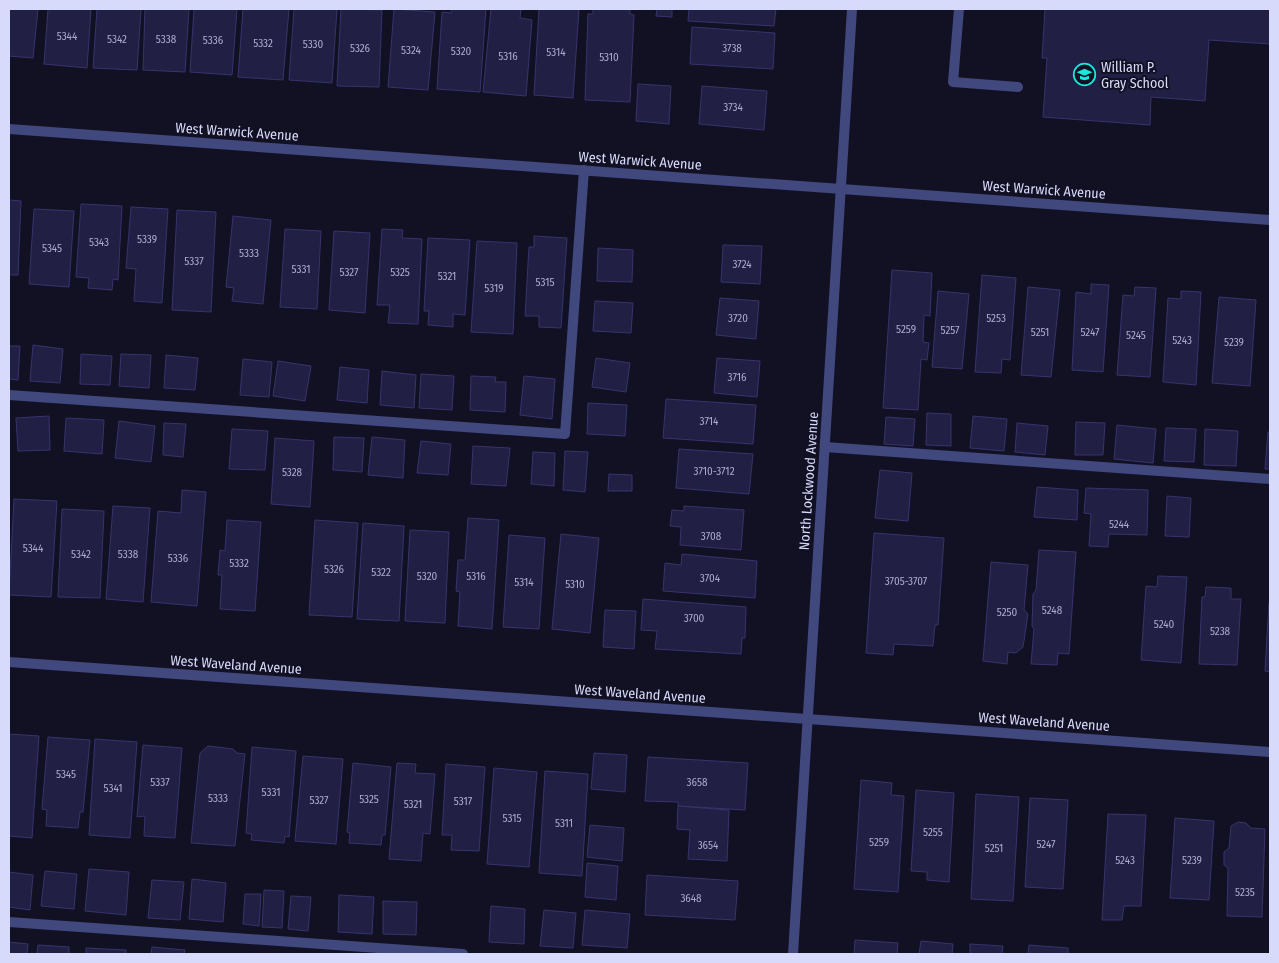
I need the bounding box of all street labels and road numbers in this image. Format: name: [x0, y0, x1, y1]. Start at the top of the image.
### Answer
street label: West Warwick Avenue: [175, 119, 299, 145]
street label: West Warwick Avenue: [578, 148, 702, 174]
street label: West Warwick Avenue: [982, 177, 1106, 203]
street label: North Lockwood Avenue: [796, 411, 822, 551]
street label: West Waveland Avenue: [170, 652, 302, 678]
street label: West Waveland Avenue: [574, 681, 706, 707]
street label: West Waveland Avenue: [978, 709, 1110, 735]

